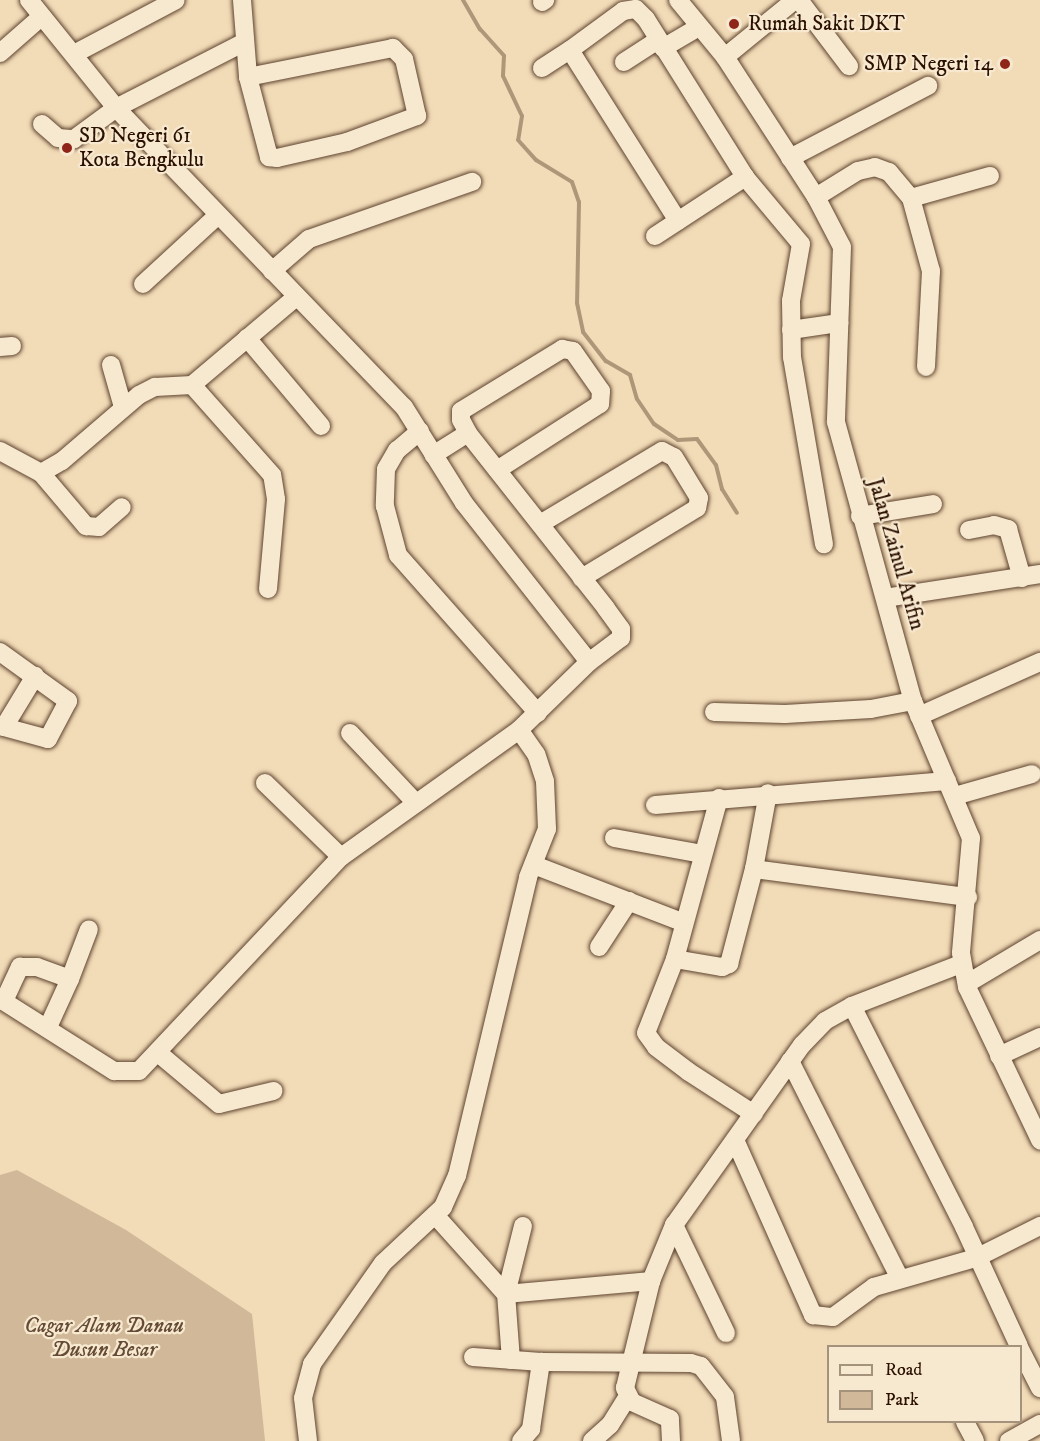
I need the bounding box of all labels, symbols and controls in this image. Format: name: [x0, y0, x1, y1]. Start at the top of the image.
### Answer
place label: Rumah Sakit DKT: [748, 11, 905, 37]
marker: Rumah Sakit DKT: [725, 15, 743, 33]
place label: SMP Negeri 14: [864, 51, 993, 77]
marker: SMP Negeri 14: [998, 57, 1012, 71]
place label: SD Negeri 61 Kota Bengkulu: [79, 123, 204, 173]
marker: SD Negeri 61 Kota Bengkulu: [60, 141, 74, 155]
street label: Jalan Zainul Arifin: [862, 475, 930, 633]
park label: Cagar Alam Danau Dusun Besar: [24, 1313, 184, 1363]
legend: [827, 1345, 1022, 1423]
text: Road: [885, 1359, 922, 1381]
text: Park: [885, 1389, 919, 1411]

